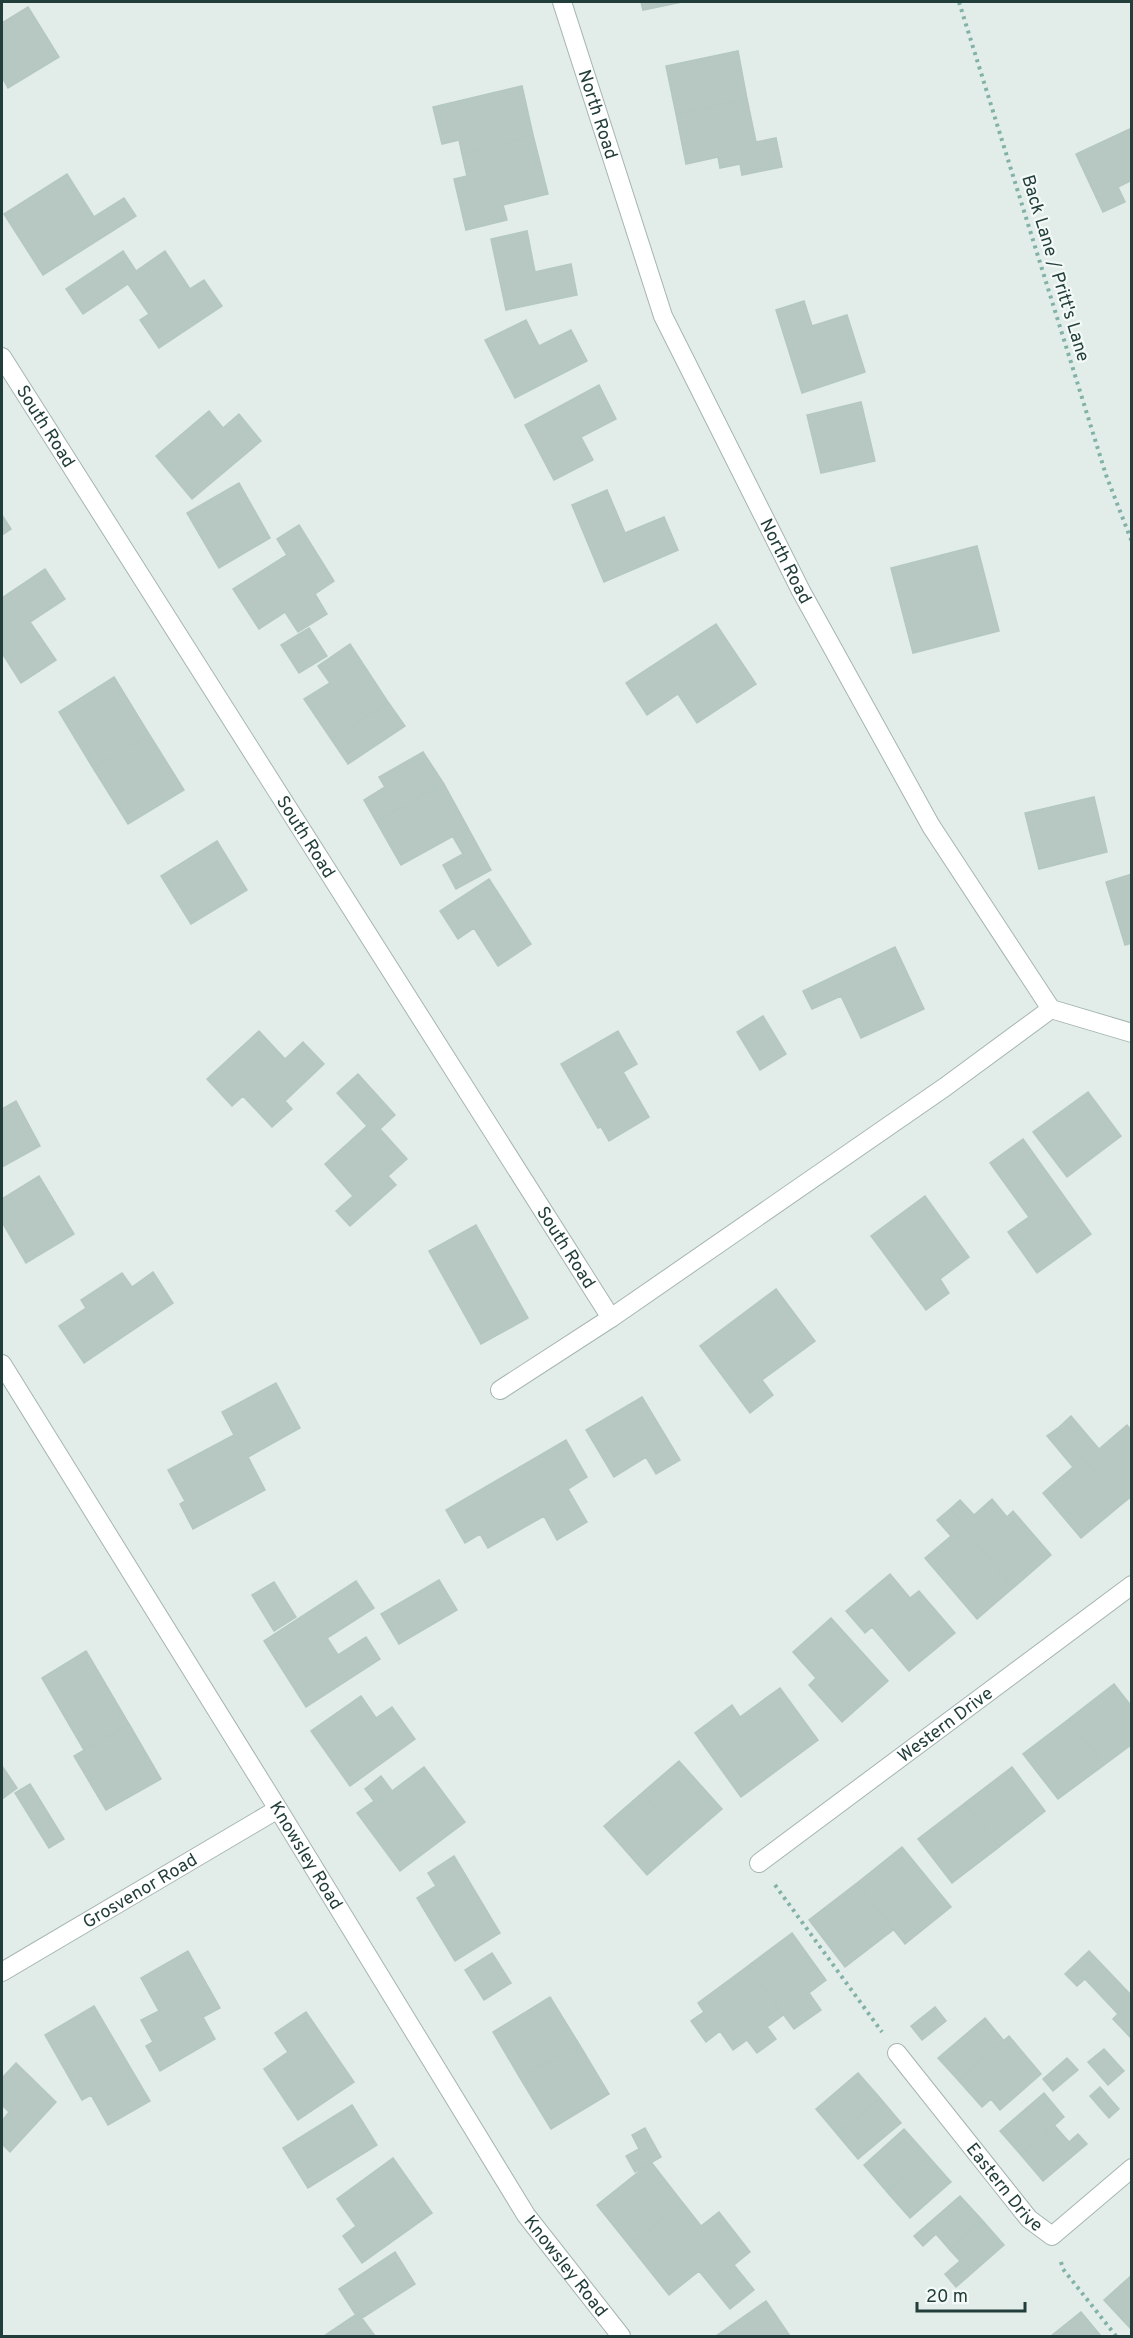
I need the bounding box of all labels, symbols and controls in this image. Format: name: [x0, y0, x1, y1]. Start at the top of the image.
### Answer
street label: North Road: [572, 67, 622, 162]
street label: Back Lane / Pritt's Lane: [1015, 172, 1094, 365]
street label: South Road: [10, 382, 79, 473]
street label: North Road: [754, 515, 816, 608]
street label: South Road: [270, 792, 339, 883]
street label: South Road: [530, 1203, 600, 1294]
street label: Western Drive: [894, 1683, 998, 1769]
street label: Knowsley Road: [263, 1798, 347, 1915]
street label: Grosvenor Road: [79, 1849, 202, 1935]
street label: Eastern Drive: [960, 2139, 1047, 2238]
street label: Knowsley Road: [518, 2211, 612, 2322]
scale bar: [917, 2275, 1025, 2313]
text: 20 m: [926, 2286, 968, 2309]

